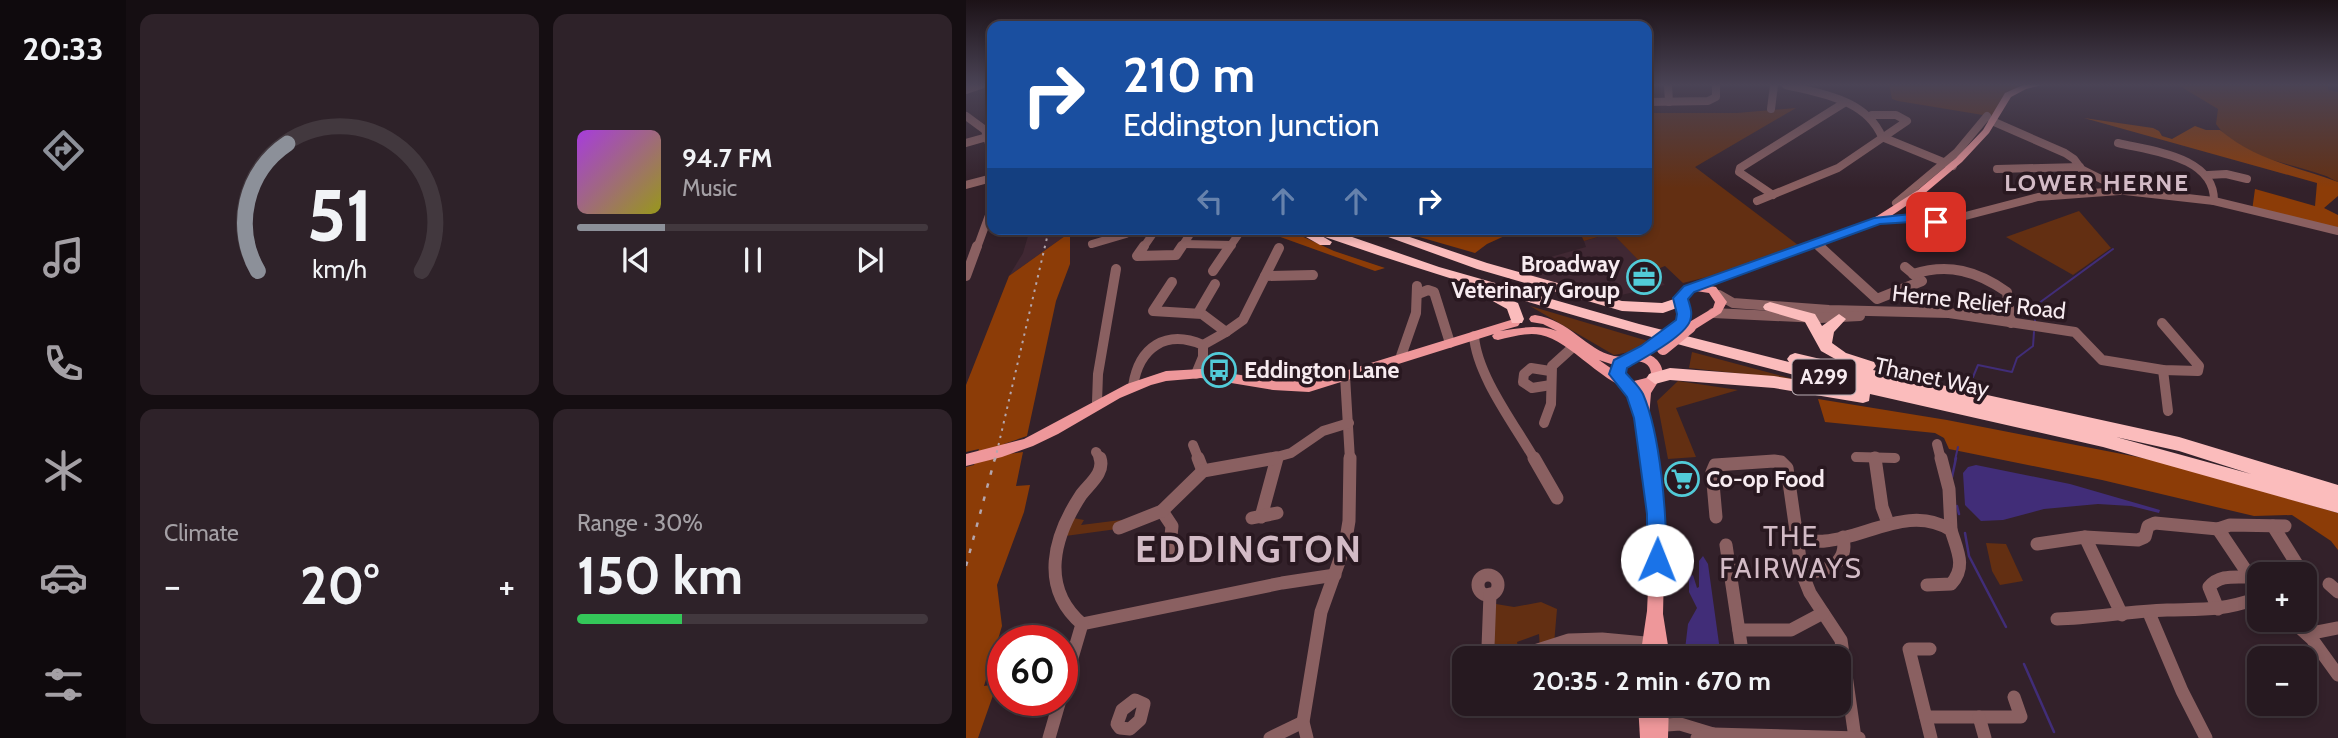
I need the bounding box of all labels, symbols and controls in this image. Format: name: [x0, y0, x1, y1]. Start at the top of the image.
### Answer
text: 20:33: [22, 29, 104, 68]
text: 210 m: [1123, 45, 1255, 104]
icon: right: [1008, 49, 1099, 140]
text: Eddington Junction: [1123, 105, 1380, 144]
icon: directions: [39, 126, 88, 175]
text: 94.7 FM: [682, 142, 773, 174]
district label: LOWER HERNE: [2004, 168, 2190, 197]
text: 51: [307, 171, 372, 259]
text: Music: [682, 174, 737, 202]
icon: left: [1191, 182, 1229, 220]
icon: ahead: [1264, 182, 1302, 220]
icon: ahead: [1337, 182, 1375, 220]
icon: right: [1410, 182, 1448, 220]
pin: [1906, 192, 1966, 252]
icon: arrive: [1917, 203, 1955, 241]
icon: music: [39, 233, 88, 282]
icon: previous: [617, 241, 655, 279]
icon: pause: [734, 241, 772, 279]
icon: next: [851, 241, 889, 279]
place label: Broadway Veterinary Group: [1452, 250, 1621, 304]
text: km/h: [312, 254, 367, 284]
office icon: Broadway Veterinary Group: [1625, 258, 1663, 296]
street label: Herne Relief Road: [1891, 279, 2067, 325]
icon: phone: [39, 339, 88, 388]
bus stop icon: Eddington Lane: [1200, 351, 1238, 389]
street label: Thanet Way: [1872, 351, 1992, 403]
place label: Eddington Lane: [1244, 356, 1399, 384]
road number: A299: [1792, 360, 1856, 394]
icon: climate: [39, 446, 88, 495]
supermarket icon: Co-op Food: [1663, 460, 1701, 498]
place label: Co-op Food: [1706, 465, 1825, 493]
text: Range · 30%: [577, 509, 703, 537]
text: Climate: [164, 519, 239, 547]
district label: THE FAIRWAYS: [1719, 519, 1863, 585]
position arrow: [1620, 523, 1694, 597]
district label: EDDINGTON: [1135, 526, 1363, 571]
text: 150 km: [577, 544, 743, 607]
icon: car: [39, 553, 88, 602]
text: 20°: [300, 554, 379, 617]
text: −: [164, 562, 181, 609]
text: +: [498, 562, 515, 609]
map controls: [2247, 562, 2317, 716]
button: +: [2247, 562, 2317, 632]
speed limit sign: 60: [987, 625, 1078, 716]
button: −: [2247, 646, 2317, 716]
icon: filters: [39, 660, 88, 709]
text: 20:35 · 2 min · 670 m: [1532, 665, 1771, 697]

